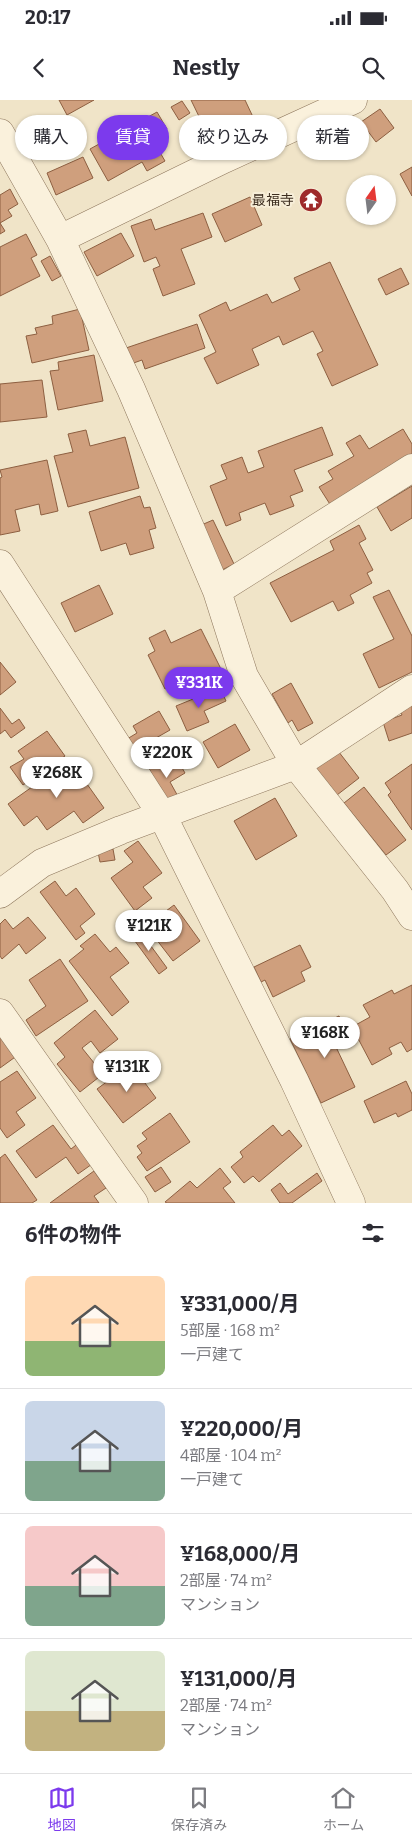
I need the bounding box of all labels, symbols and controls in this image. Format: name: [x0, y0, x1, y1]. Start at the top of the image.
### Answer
text: 20:17: [25, 6, 70, 29]
icon: back: [25, 54, 53, 82]
text: Nestly: [172, 54, 240, 81]
icon: search: [359, 54, 387, 82]
chip: 購入: [15, 115, 87, 160]
chip: 賃貸: [97, 115, 169, 160]
chip: 絞り込み: [179, 115, 287, 160]
chip: 新着: [297, 115, 369, 160]
north arrow: [346, 175, 396, 225]
map controls: [346, 175, 396, 225]
temple icon: 最福寺: [298, 187, 324, 213]
place label: 最福寺: [252, 192, 294, 209]
pin: ¥331K: [164, 666, 234, 709]
text: ¥331K: [175, 673, 223, 692]
pin: ¥220K: [132, 736, 202, 779]
text: ¥220K: [142, 743, 192, 762]
pin: ¥268K: [22, 756, 92, 799]
text: ¥268K: [32, 763, 82, 782]
pin: ¥121K: [114, 910, 184, 952]
text: ¥121K: [126, 916, 172, 935]
pin: ¥168K: [290, 1016, 360, 1059]
text: ¥168K: [301, 1023, 349, 1042]
pin: ¥131K: [92, 1050, 162, 1093]
text: ¥131K: [104, 1057, 150, 1076]
icon: filters: [359, 1219, 387, 1247]
text: 6件の物件: [25, 1222, 121, 1248]
text: ¥331,000/月: [180, 1291, 299, 1317]
icon: home: [65, 1296, 125, 1356]
text: 5部屋 · 168 m²: [180, 1321, 280, 1340]
text: 一戸建て: [180, 1345, 244, 1364]
text: ¥220,000/月: [180, 1416, 303, 1442]
icon: home: [65, 1421, 125, 1481]
text: 4部屋 · 104 m²: [180, 1446, 281, 1465]
text: 一戸建て: [180, 1470, 244, 1489]
text: ¥168,000/月: [180, 1541, 300, 1567]
icon: home: [65, 1546, 125, 1606]
text: 2部屋 · 74 m²: [180, 1571, 272, 1590]
text: マンション: [180, 1595, 260, 1614]
text: ¥131,000/月: [180, 1666, 297, 1692]
icon: home: [65, 1671, 125, 1731]
text: 2部屋 · 74 m²: [180, 1696, 272, 1715]
text: マンション: [180, 1720, 260, 1739]
tab: 地図: [48, 1784, 76, 1834]
tab: 保存済み: [171, 1784, 227, 1834]
tab: ホーム: [323, 1784, 364, 1834]

